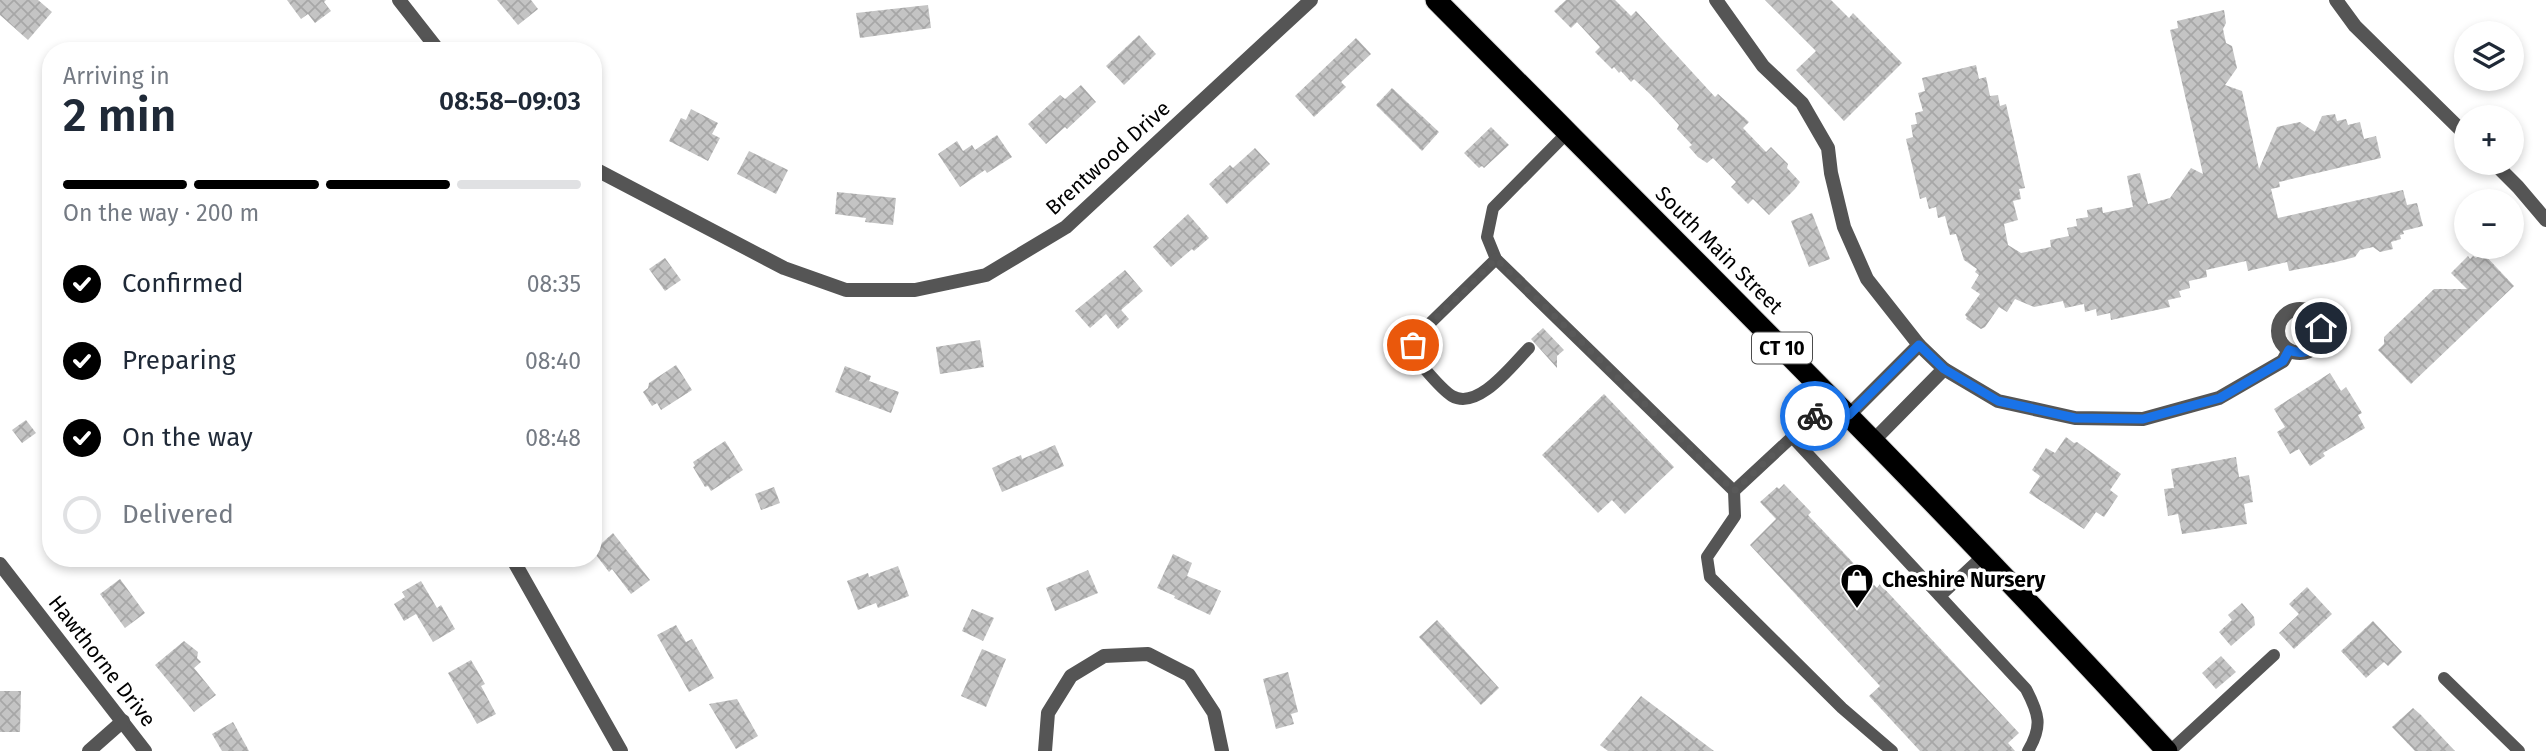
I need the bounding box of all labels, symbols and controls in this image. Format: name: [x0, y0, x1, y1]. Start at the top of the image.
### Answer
map controls: [2454, 21, 2524, 259]
button: layers: [2454, 21, 2524, 91]
text: Arriving in: [63, 62, 170, 90]
text: 08:58–09:03: [439, 86, 581, 117]
text: 2 min: [63, 88, 176, 143]
street label: Brentwood Drive: [1040, 95, 1176, 221]
button: +: [2454, 105, 2524, 175]
street label: South Main Street: [1650, 181, 1789, 320]
button: −: [2454, 189, 2524, 259]
text: On the way · 200 m: [63, 199, 259, 227]
icon: check: [63, 265, 101, 303]
text: Confirmed: [122, 268, 243, 299]
text: 08:35: [527, 270, 581, 298]
pin: [2291, 298, 2351, 358]
icon: home: [2302, 309, 2340, 347]
pin: [1383, 315, 1443, 375]
icon: bag: [1394, 326, 1432, 364]
road number: CT 10: [1752, 332, 1812, 364]
icon: check: [63, 342, 101, 380]
text: Preparing: [122, 345, 235, 376]
text: 08:40: [525, 347, 581, 375]
courier: [1780, 381, 1850, 451]
icon: bike: [1796, 397, 1834, 435]
icon: check: [63, 419, 101, 457]
text: On the way: [122, 422, 253, 453]
text: 08:48: [525, 424, 581, 452]
text: Delivered: [122, 499, 234, 530]
shop icon: Cheshire Nursery: [1838, 561, 1876, 610]
place label: Cheshire Nursery: [1882, 567, 2045, 593]
street label: Hawthorne Drive: [43, 590, 161, 732]

